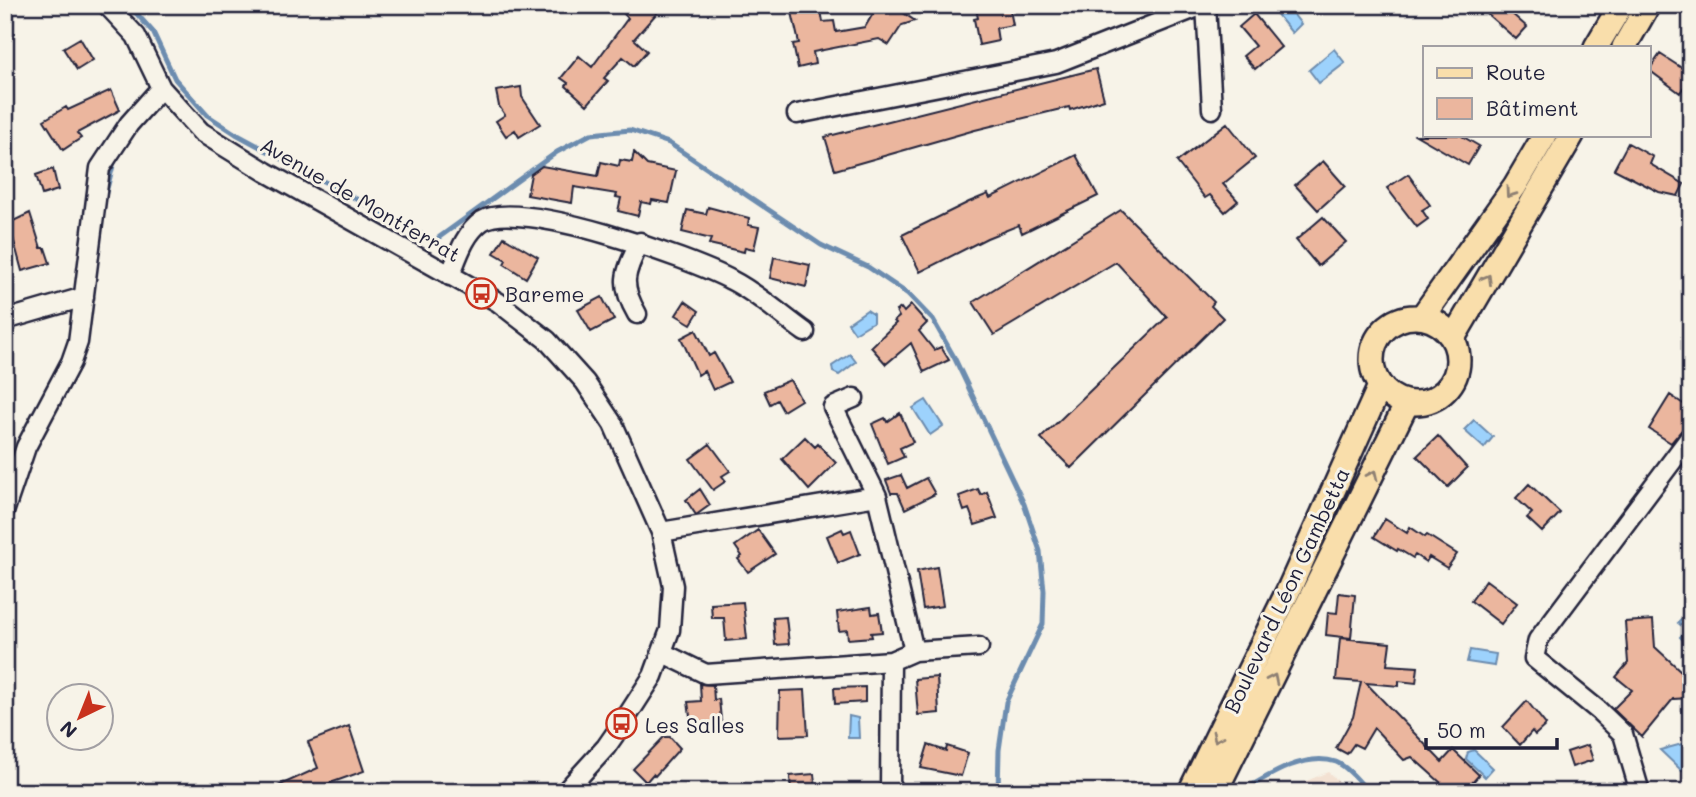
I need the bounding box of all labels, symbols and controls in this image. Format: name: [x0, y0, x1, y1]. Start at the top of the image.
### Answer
legend: [1423, 46, 1650, 136]
text: Route: [1486, 58, 1546, 85]
text: Bâtiment: [1486, 94, 1578, 121]
street label: Avenue de Montferrat: [256, 131, 466, 267]
one-way arrow: [1506, 185, 1518, 198]
one-way arrow: [1479, 274, 1492, 287]
bus stop icon: Bareme: [465, 276, 499, 310]
place label: Bareme: [505, 280, 584, 307]
street label: Boulevard Léon Gambetta: [1217, 463, 1355, 717]
one-way arrow: [1364, 470, 1378, 482]
one-way arrow: [1264, 674, 1278, 686]
north arrow: [46, 682, 116, 752]
scale bar: [1426, 706, 1558, 750]
bus stop icon: Les Salles: [605, 707, 639, 741]
place label: Les Salles: [645, 711, 745, 738]
text: N: [54, 716, 82, 744]
text: 50 m: [1437, 716, 1486, 743]
one-way arrow: [1212, 730, 1226, 742]

